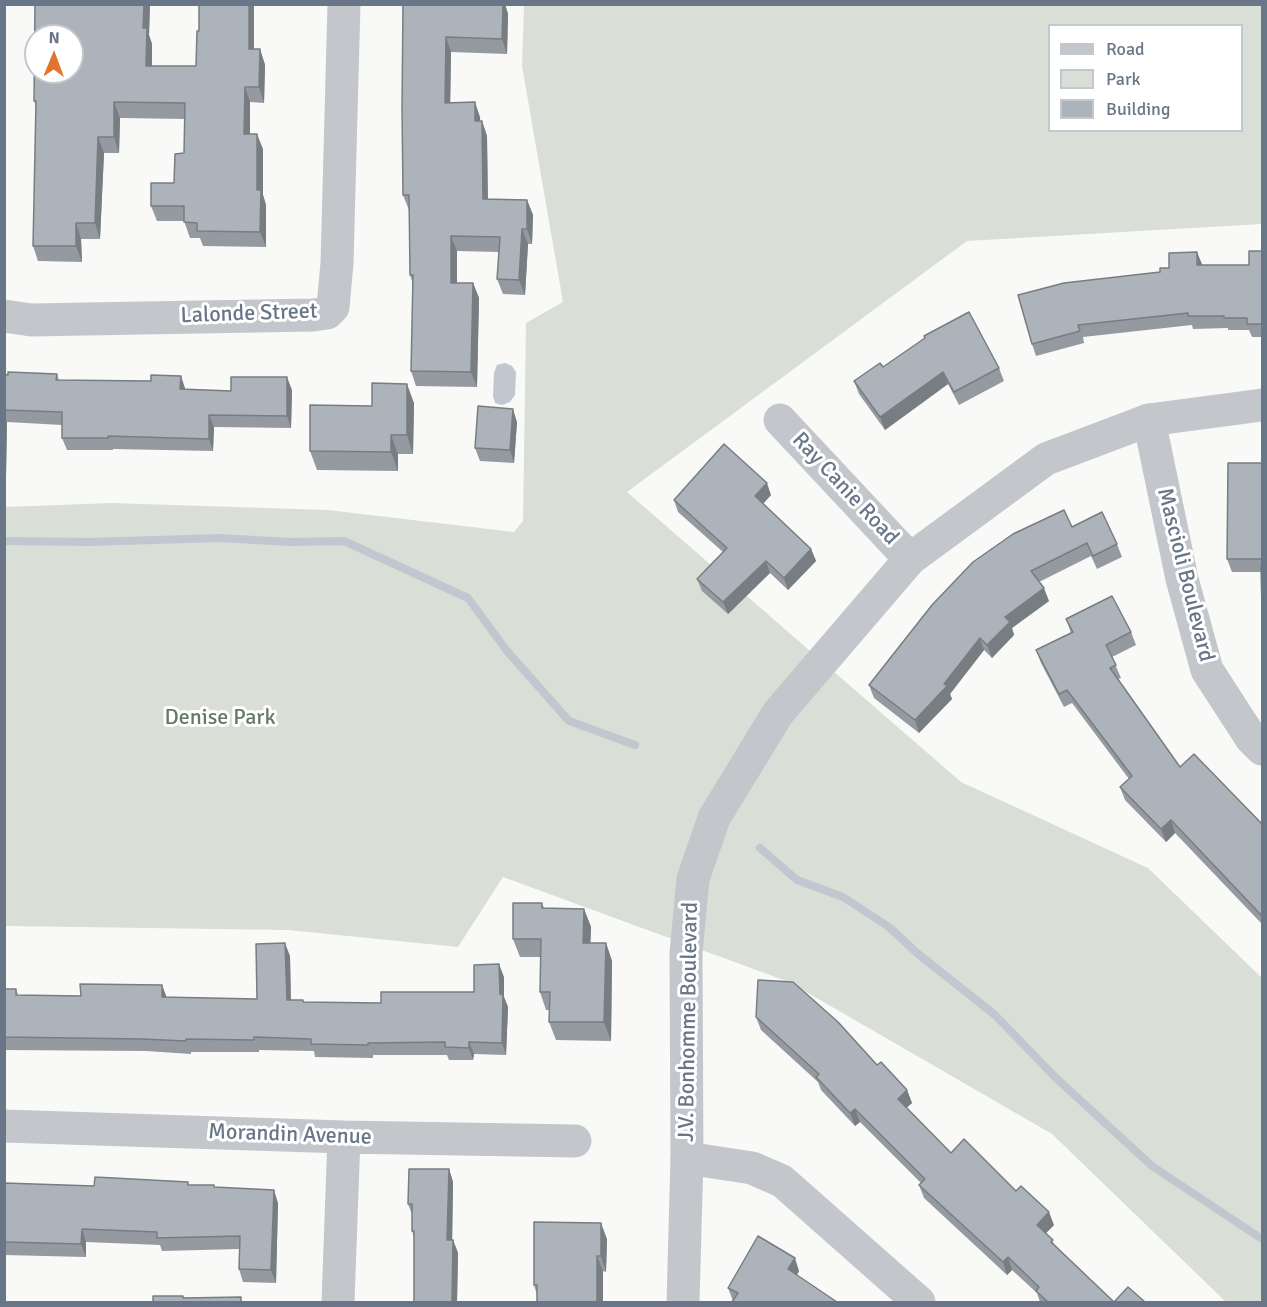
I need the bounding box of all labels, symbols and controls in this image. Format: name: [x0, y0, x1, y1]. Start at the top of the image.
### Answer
north arrow: [24, 24, 84, 84]
legend: [1048, 24, 1243, 132]
text: N: [49, 28, 60, 48]
text: Road: [1106, 38, 1145, 60]
text: Park: [1106, 68, 1141, 90]
text: Building: [1106, 98, 1170, 120]
street label: Lalonde Street: [180, 298, 318, 330]
street label: Ray Canie Road: [786, 427, 904, 551]
street label: Mascioli Boulevard: [1151, 485, 1219, 665]
park label: Denise Park: [165, 705, 275, 731]
street label: J.V. Bonhomme Boulevard: [674, 902, 704, 1142]
street label: Morandin Avenue: [208, 1119, 372, 1151]

